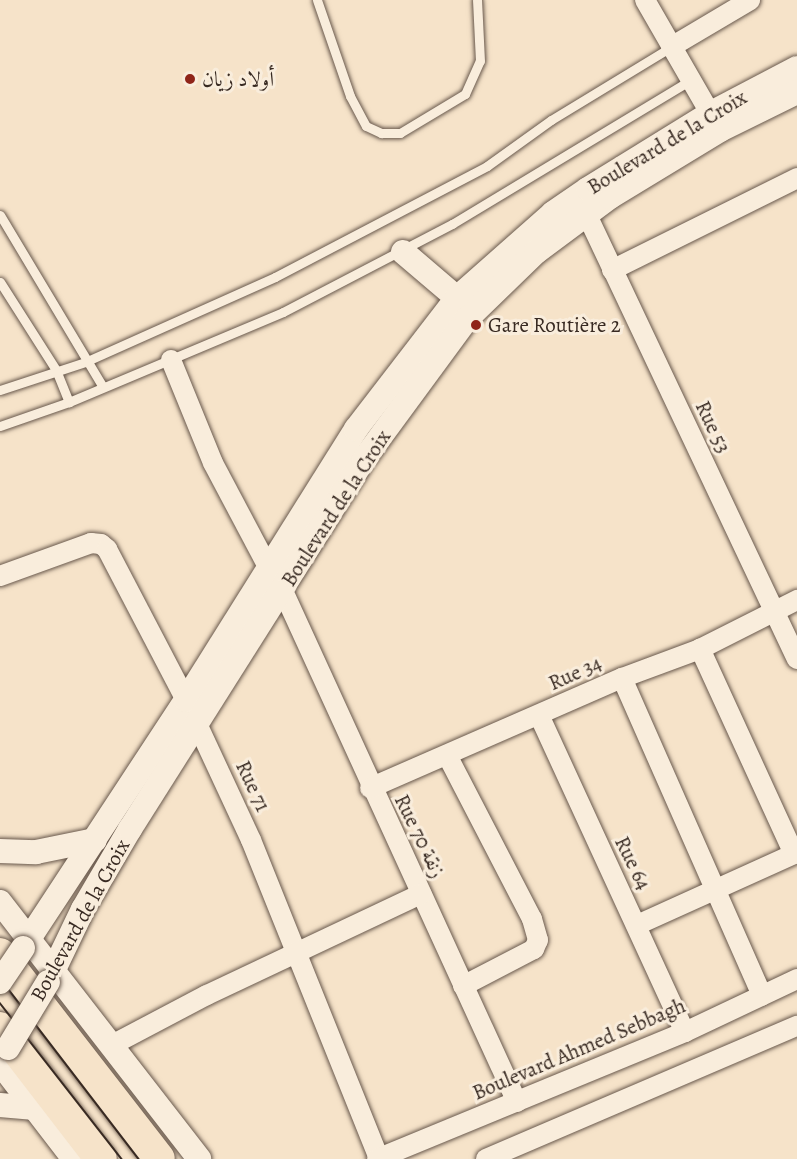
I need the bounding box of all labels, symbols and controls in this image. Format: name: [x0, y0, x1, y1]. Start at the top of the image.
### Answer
place label: أولاد زيان: [202, 66, 274, 92]
marker: أولاد زيان: [183, 72, 197, 86]
street label: Boulevard de la Croix: [583, 84, 751, 200]
place label: Gare Routière 2: [488, 312, 621, 338]
marker: Gare Routière 2: [469, 318, 483, 332]
street label: Rue 53: [690, 397, 736, 457]
street label: Boulevard de la Croix: [276, 425, 396, 591]
street label: Rue 34: [545, 650, 605, 696]
street label: Rue 71: [230, 757, 276, 815]
street label: Rue 70 زنقة: [389, 790, 451, 882]
street label: Rue 64: [609, 832, 657, 894]
street label: Boulevard de la Croix: [25, 834, 135, 1006]
street label: Boulevard Ahmed Sebbagh: [469, 993, 689, 1105]

